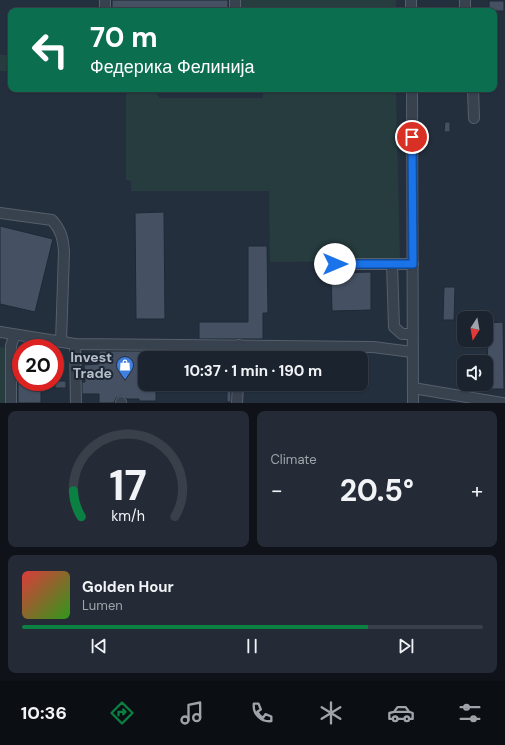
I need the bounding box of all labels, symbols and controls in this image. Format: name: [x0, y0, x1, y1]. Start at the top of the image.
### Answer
text: 70 m: [90, 19, 158, 56]
icon: left: [24, 24, 76, 76]
text: Федерика Фелинија: [90, 55, 255, 79]
pin: [395, 120, 429, 154]
icon: arrive: [401, 126, 423, 148]
position arrow: [314, 243, 356, 285]
north arrow: [457, 311, 493, 347]
map controls: [457, 311, 493, 391]
speed limit sign: 20: [12, 339, 64, 391]
place label: Invest Trade: [70, 348, 112, 382]
shop icon: Invest Trade: [115, 355, 135, 380]
button: sound: [457, 355, 493, 391]
text: 10:37 · 1 min · 190 m: [184, 361, 322, 381]
text: Climate: [271, 451, 317, 468]
text: 17: [110, 459, 147, 513]
text: 20.5°: [340, 471, 414, 510]
text: −: [271, 476, 283, 505]
text: +: [471, 476, 483, 505]
text: km/h: [111, 507, 145, 525]
text: Golden Hour: [82, 577, 174, 597]
text: Lumen: [82, 597, 123, 614]
icon: previous: [88, 635, 110, 657]
icon: pause: [241, 635, 263, 657]
icon: next: [395, 635, 417, 657]
icon: directions: [108, 699, 136, 727]
icon: music: [178, 699, 206, 727]
icon: phone: [248, 699, 276, 727]
icon: climate: [317, 699, 345, 727]
icon: car: [387, 699, 415, 727]
icon: filters: [456, 699, 484, 727]
text: 10:36: [21, 701, 67, 725]

